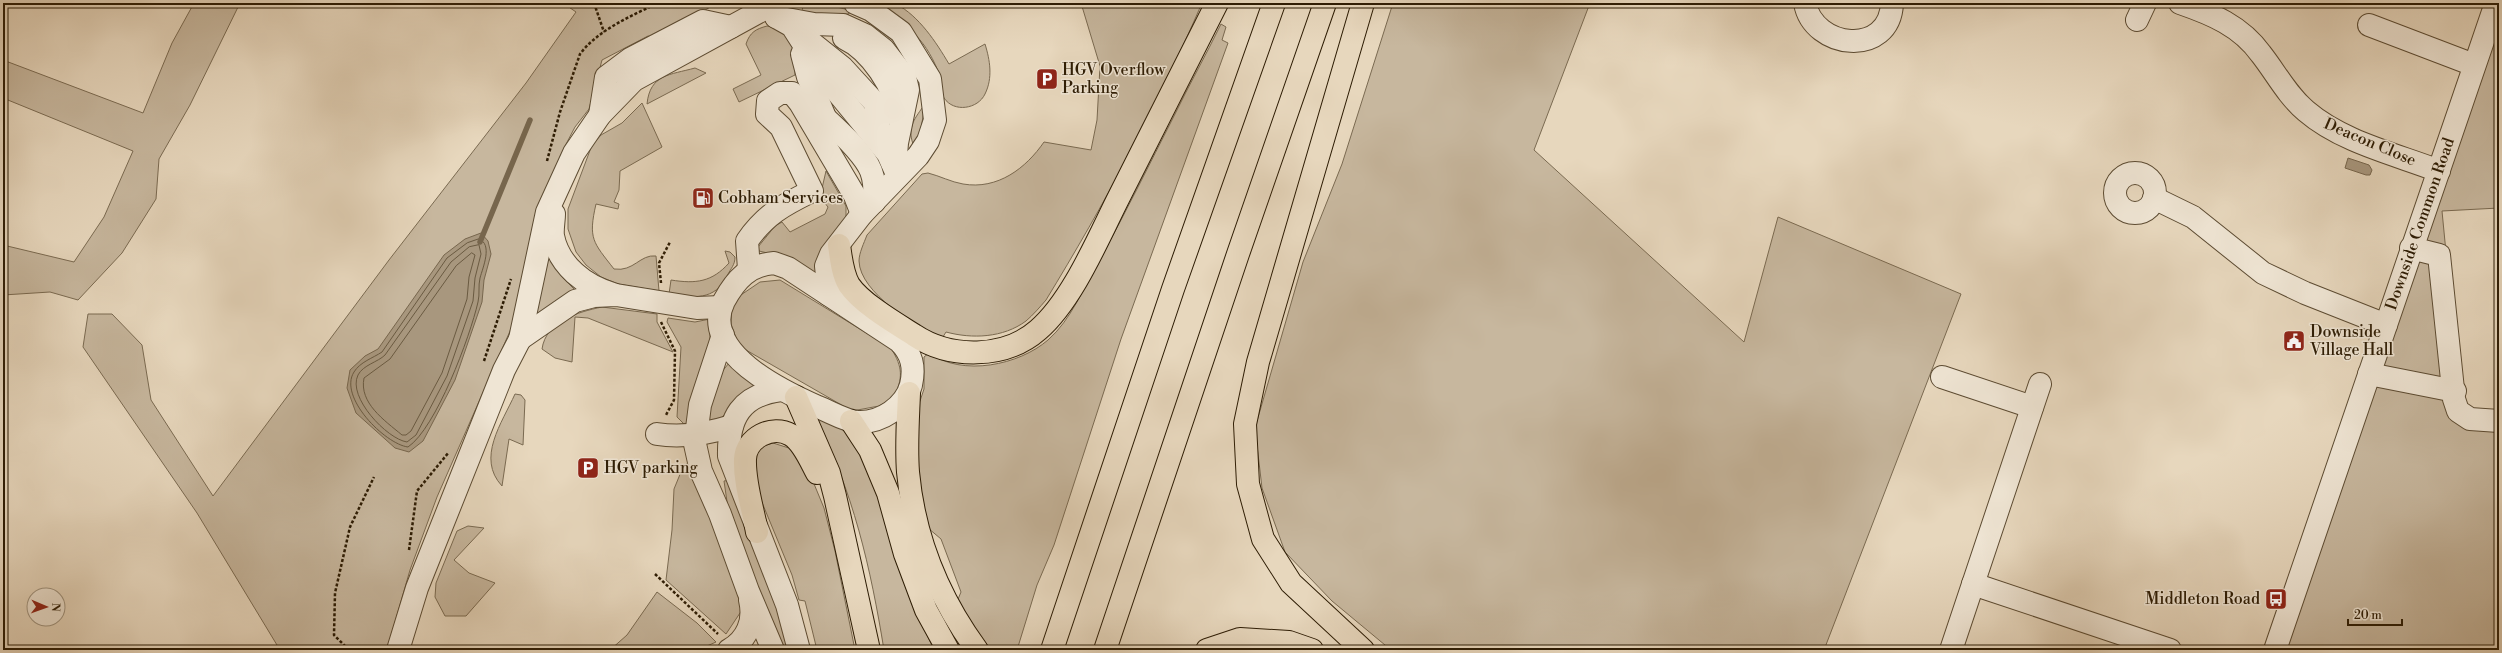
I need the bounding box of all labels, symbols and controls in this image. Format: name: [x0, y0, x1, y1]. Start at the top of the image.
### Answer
place label: HGV Overflow Parking: [1062, 60, 1166, 98]
parking icon: HGV Overflow Parking: [1034, 66, 1060, 92]
street label: Deacon Close: [2321, 114, 2419, 170]
street label: Downside Common Road: [2381, 135, 2459, 313]
fuel station icon: Cobham Services: [690, 185, 716, 211]
place label: Cobham Services: [718, 188, 843, 208]
place label: Downside Village Hall: [2309, 322, 2393, 360]
public building icon: Downside Village Hall: [2281, 328, 2307, 354]
parking icon: HGV parking: [575, 455, 601, 481]
place label: HGV parking: [604, 458, 699, 478]
bus stop icon: Middleton Road: [2263, 586, 2289, 612]
north arrow: [26, 587, 66, 627]
place label: Middleton Road: [2145, 589, 2260, 609]
scale bar: [2348, 601, 2402, 627]
text: N: [48, 603, 62, 612]
text: 20 m: [2354, 608, 2382, 623]

